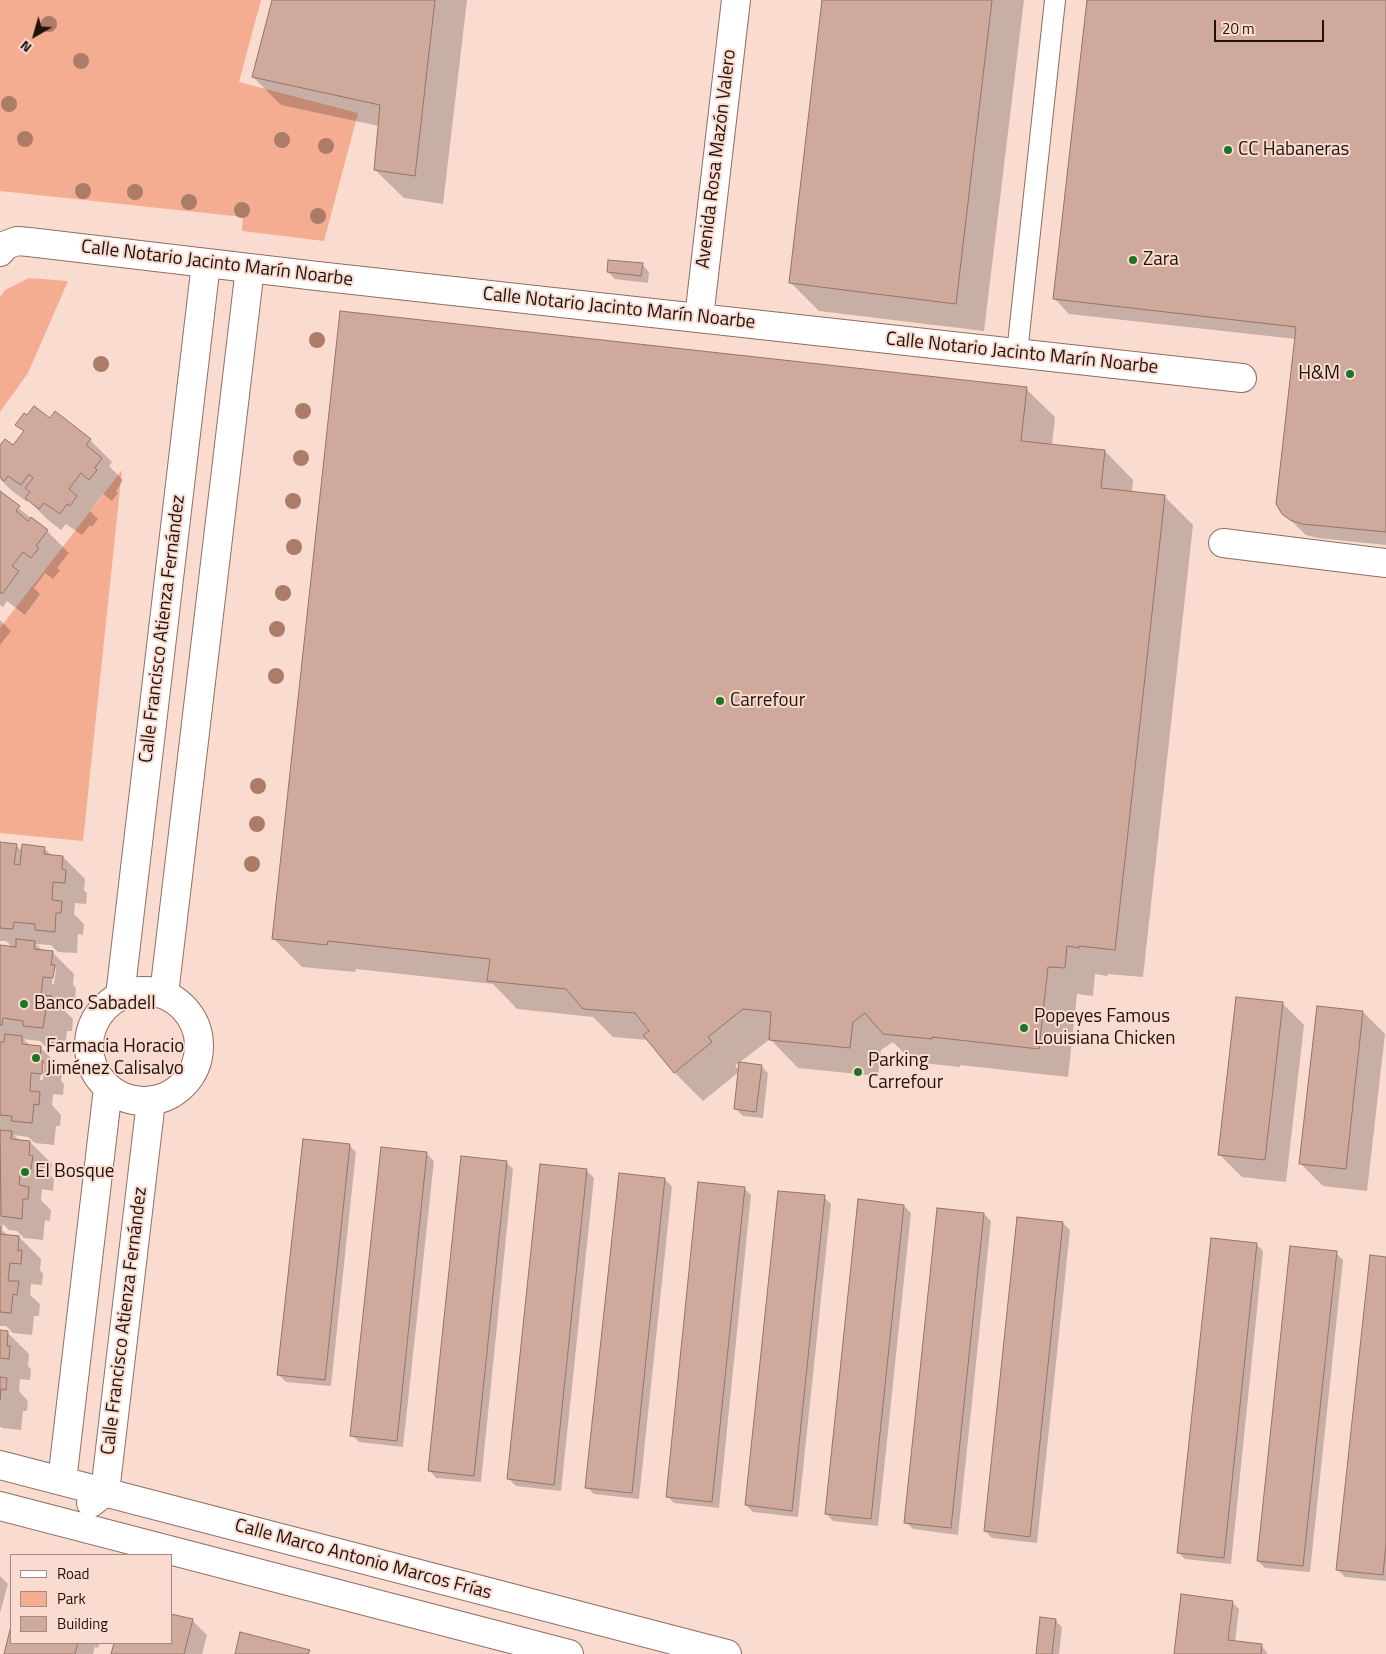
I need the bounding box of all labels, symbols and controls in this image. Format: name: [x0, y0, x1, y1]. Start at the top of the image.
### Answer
north arrow: [10, 10, 60, 60]
scale bar: [1216, 10, 1326, 42]
text: 20 m: [1222, 17, 1255, 40]
text: N: [15, 36, 36, 58]
street label: Avenida Rosa Mazón Valero: [692, 48, 742, 270]
place label: CC Habaneras: [1238, 139, 1349, 161]
marker: CC Habaneras: [1222, 144, 1234, 156]
street label: Calle Notario Jacinto Marín Noarbe: [80, 236, 354, 292]
place label: Zara: [1143, 249, 1179, 271]
marker: Zara: [1127, 254, 1139, 266]
street label: Calle Notario Jacinto Marín Noarbe: [482, 283, 756, 335]
street label: Calle Notario Jacinto Marín Noarbe: [885, 328, 1159, 380]
place label: H&M: [1298, 363, 1340, 385]
marker: H&M: [1344, 368, 1356, 380]
street label: Calle Francisco Atienza Fernández: [135, 494, 191, 764]
place label: Carrefour: [730, 690, 805, 712]
marker: Carrefour: [714, 695, 726, 707]
place label: Banco Sabadell: [34, 993, 156, 1015]
marker: Banco Sabadell: [18, 998, 30, 1010]
place label: Popeyes Famous Louisiana Chicken: [1034, 1006, 1175, 1050]
marker: Popeyes Famous Louisiana Chicken: [1018, 1022, 1030, 1034]
place label: Farmacia Horacio Jiménez Calisalvo: [46, 1036, 184, 1080]
place label: Parking Carrefour: [868, 1050, 943, 1094]
marker: Farmacia Horacio Jiménez Calisalvo: [30, 1052, 42, 1064]
marker: Parking Carrefour: [852, 1066, 864, 1078]
place label: El Bosque: [35, 1161, 114, 1183]
marker: El Bosque: [19, 1166, 31, 1178]
street label: Calle Francisco Atienza Fernández: [97, 1186, 153, 1456]
street label: Calle Marco Antonio Marcos Frías: [232, 1515, 494, 1605]
legend: [10, 1554, 172, 1644]
text: Road: [57, 1562, 89, 1585]
text: Park: [57, 1587, 86, 1610]
text: Building: [57, 1612, 108, 1635]

